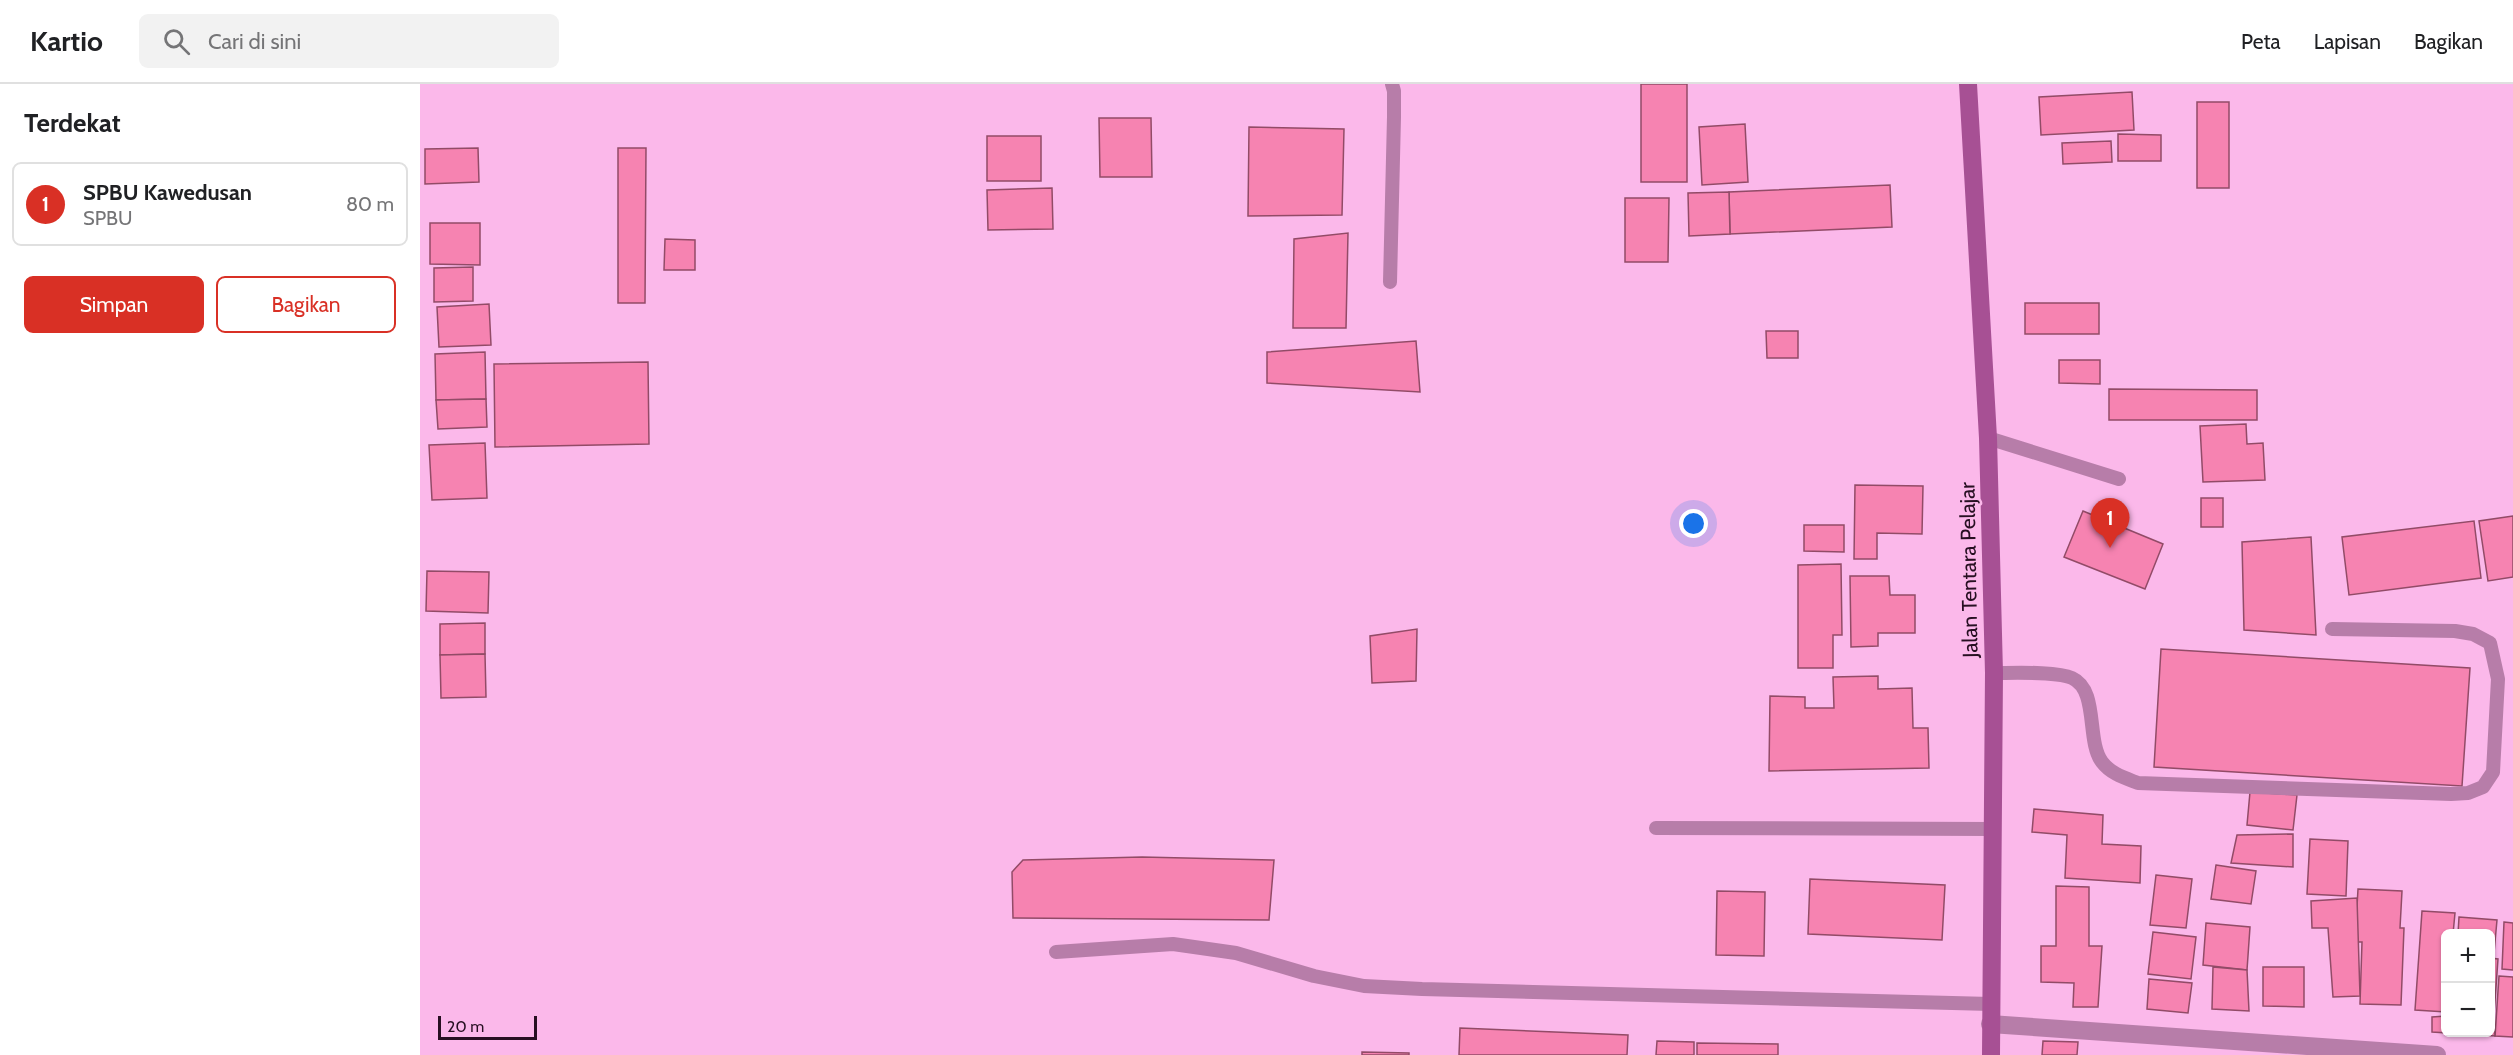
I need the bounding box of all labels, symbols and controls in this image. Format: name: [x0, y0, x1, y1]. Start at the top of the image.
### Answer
search box: [139, 14, 559, 68]
text: Kartio: [30, 24, 103, 58]
icon: search: [160, 25, 193, 58]
text: Cari di sini: [208, 28, 301, 55]
text: Peta: [2241, 29, 2281, 54]
text: Lapisan: [2314, 29, 2381, 54]
text: Bagikan: [2414, 29, 2483, 54]
text: Terdekat: [24, 107, 121, 139]
text: SPBU Kawedusan: [83, 179, 252, 206]
text: 1: [42, 192, 49, 216]
text: 80 m: [346, 192, 394, 216]
text: SPBU: [83, 206, 133, 230]
button: Simpan: [24, 276, 204, 333]
button: Bagikan: [216, 276, 396, 333]
street label: Jalan Tentara Pelajar: [1954, 482, 1984, 659]
pin: 1: [2090, 498, 2130, 548]
your location: [1679, 509, 1708, 538]
map controls: [2441, 929, 2495, 1037]
button: +: [2441, 929, 2495, 983]
button: −: [2441, 983, 2495, 1037]
scale bar: [438, 1013, 537, 1040]
text: 20 m: [447, 1017, 484, 1036]

